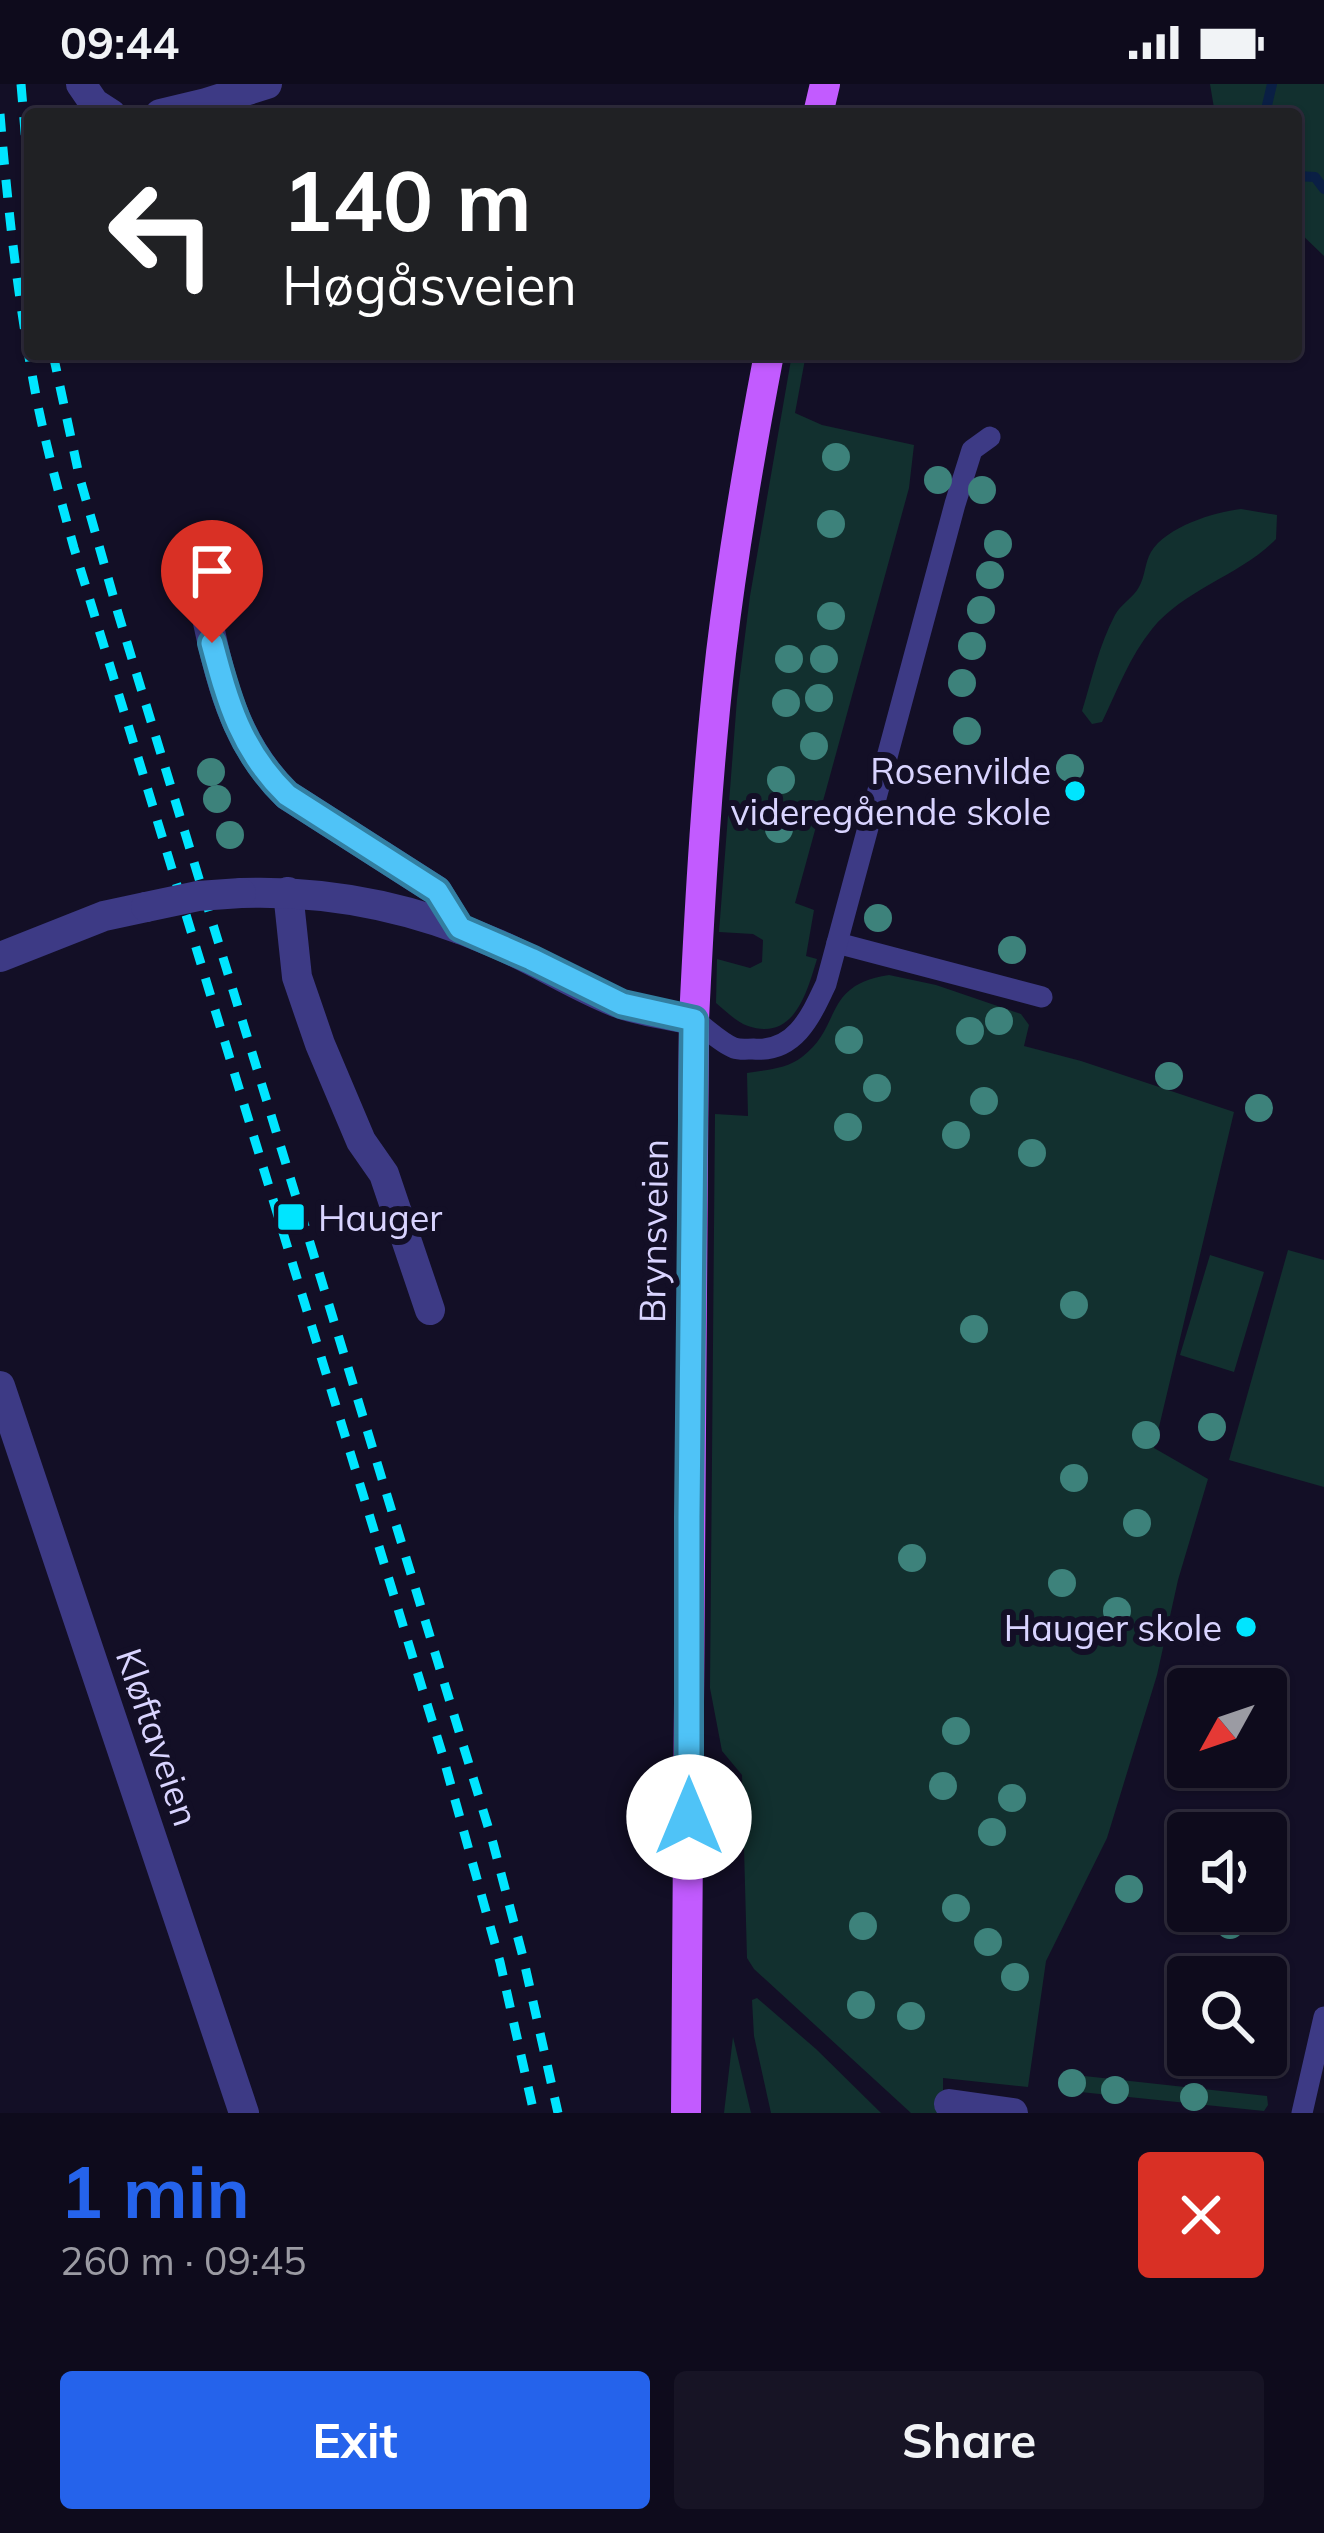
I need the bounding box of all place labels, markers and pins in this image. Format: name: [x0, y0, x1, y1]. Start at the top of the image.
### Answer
pin: [161, 520, 263, 643]
place label: Rosenvilde videregående skole: [730, 748, 1051, 834]
marker: Rosenvilde videregående skole: [1062, 778, 1088, 804]
place label: Hauger: [318, 1195, 442, 1240]
marker: Hauger: [275, 1201, 307, 1233]
place label: Hauger skole: [1004, 1605, 1222, 1650]
marker: Hauger skole: [1233, 1614, 1259, 1640]

